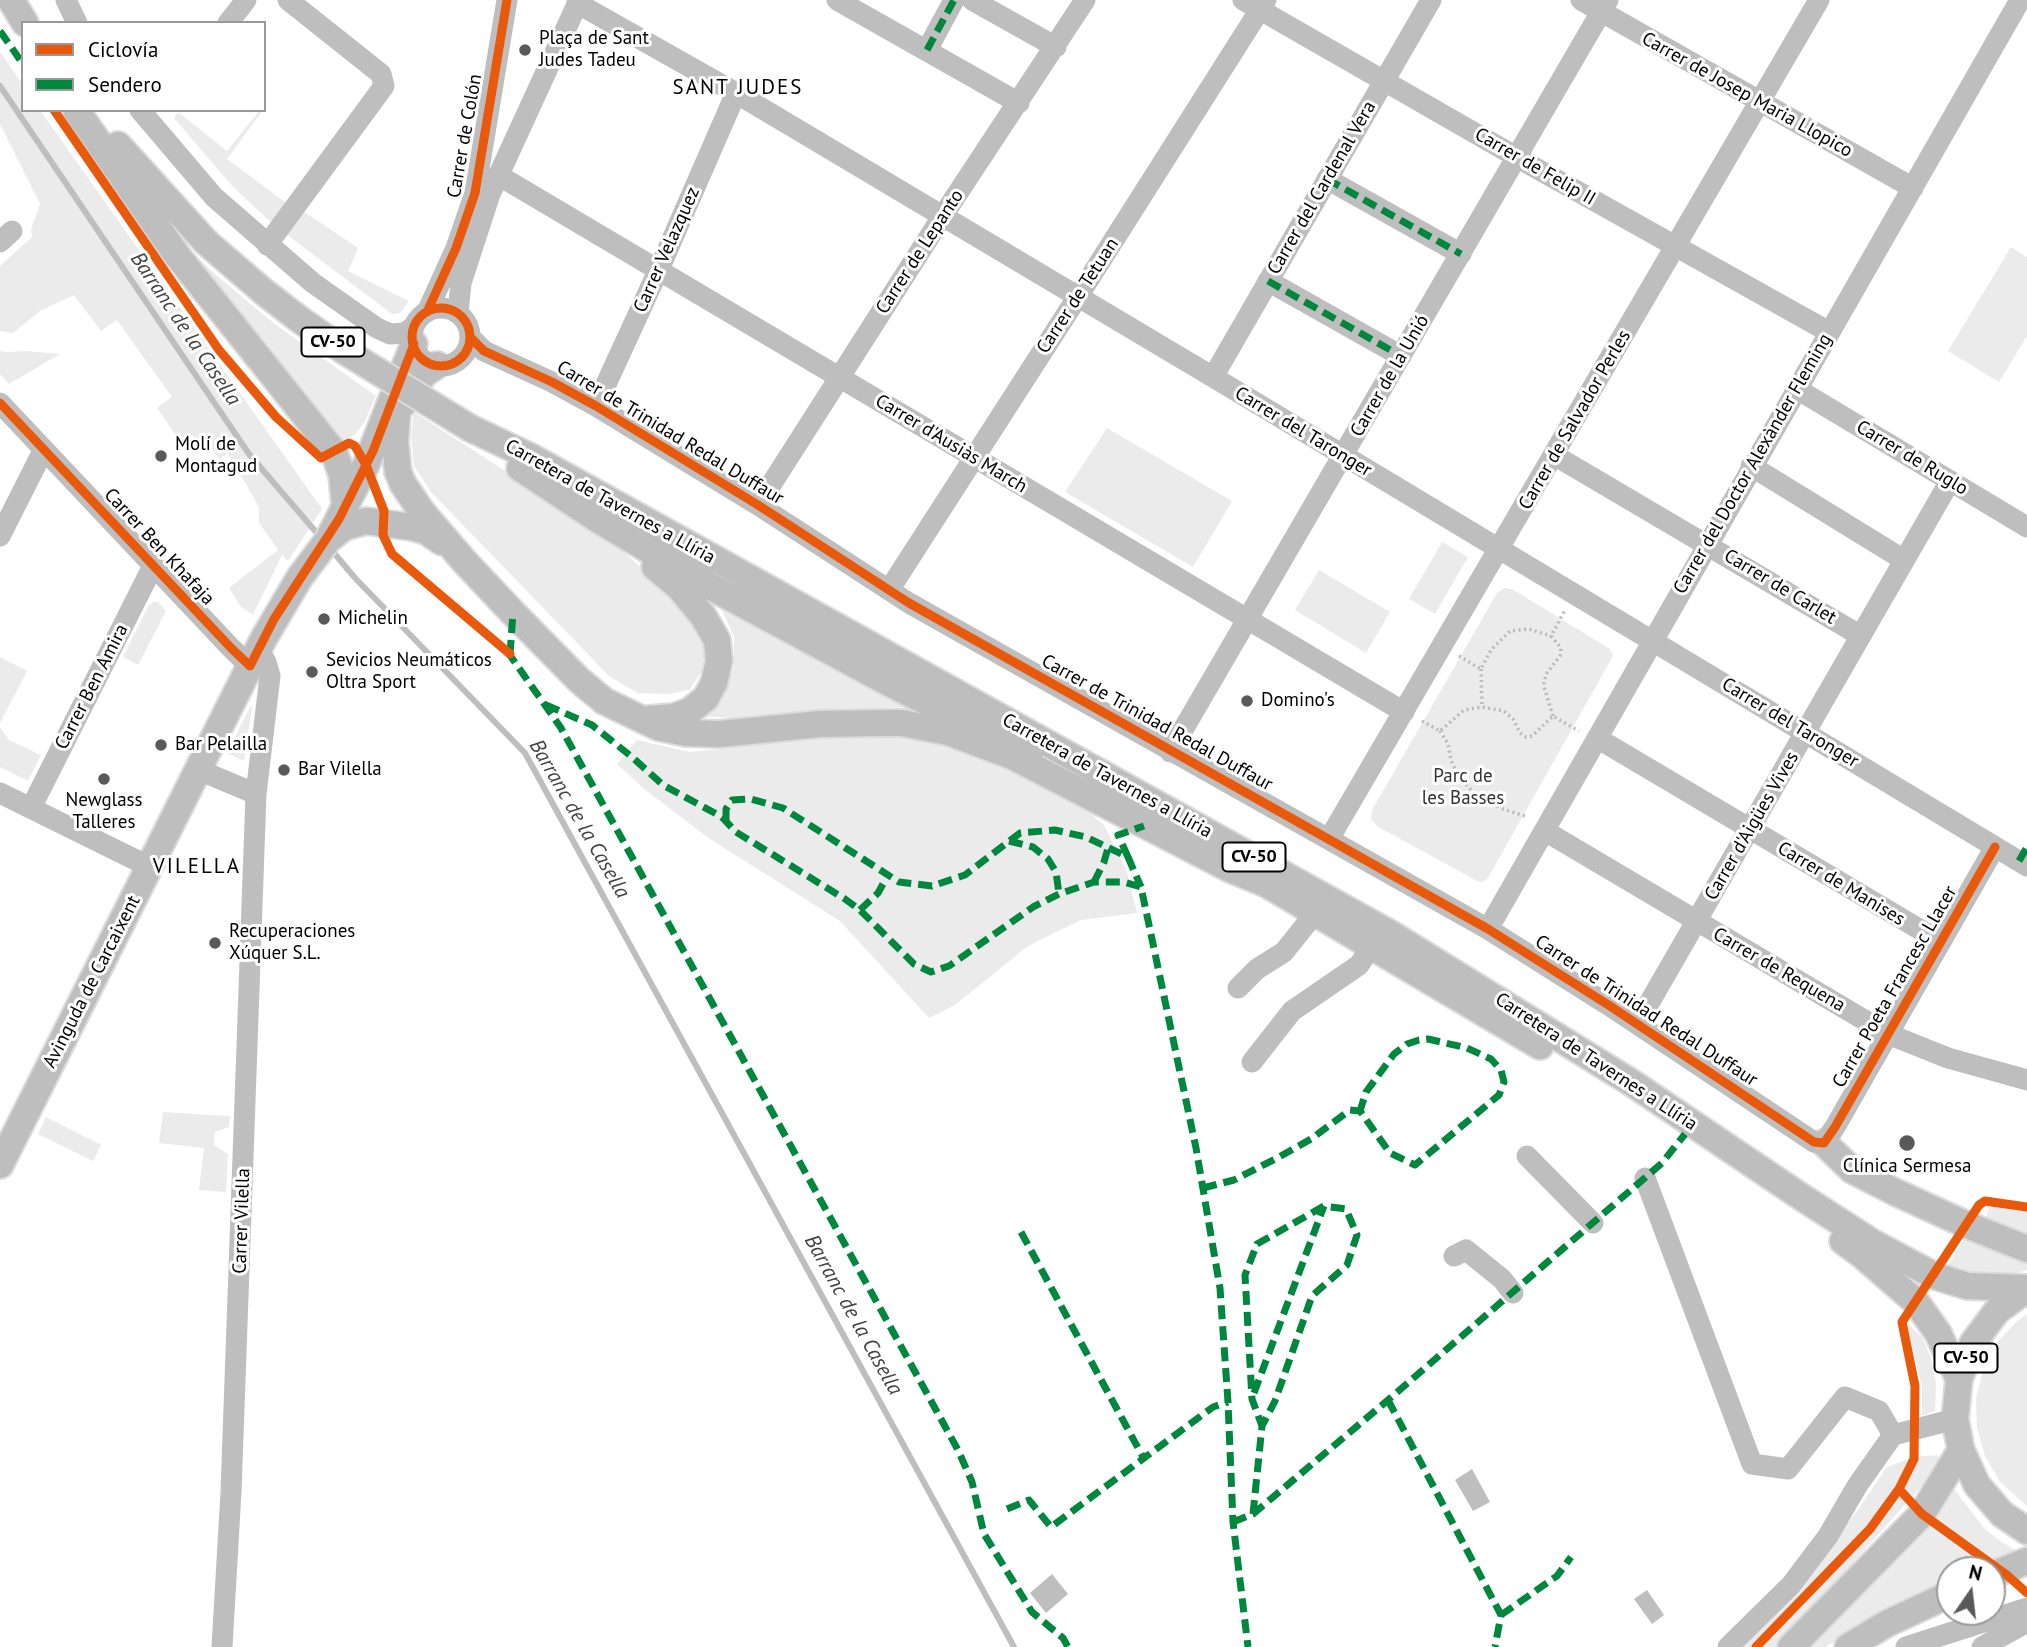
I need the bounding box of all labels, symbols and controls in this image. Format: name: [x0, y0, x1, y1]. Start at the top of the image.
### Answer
legend: [21, 21, 266, 112]
street label: Carrer de Josep Maria Llopico: [1638, 27, 1856, 163]
place label: Plaça de Sant Judes Tadeu: [539, 28, 649, 72]
text: Ciclovía: [88, 36, 158, 63]
marker: Plaça de Sant Judes Tadeu: [517, 42, 533, 58]
text: Sendero: [88, 71, 162, 98]
street label: Carrer de Colón: [443, 72, 487, 200]
district label: SANT JUDES: [674, 75, 802, 101]
street label: Carrer del Cardenal Vera: [1263, 97, 1381, 279]
street label: Carrer de Felip II: [1471, 123, 1599, 211]
street label: Carrer Velazquez: [629, 184, 705, 316]
street label: Carrer de Lepanto: [871, 185, 969, 319]
street label: Carrer de Tetuan: [1032, 234, 1124, 358]
water label: Barranc de la Casella: [124, 248, 246, 410]
street label: Carrer de la Unió: [1346, 311, 1434, 441]
street label: Carrer de Salvador Perles: [1514, 326, 1636, 514]
road number: CV-50: [302, 328, 364, 356]
street label: Carrer del Doctor Alexànder Fleming: [1669, 330, 1837, 598]
street label: Carrer de Trinidad Redal Duffaur: [552, 356, 788, 510]
street label: Carrer del Taronger: [1230, 382, 1376, 482]
street label: Carrer d'Ausiàs March: [871, 390, 1031, 498]
street label: Carrer de Ruglo: [1852, 416, 1972, 500]
place label: Molí de Montagud: [175, 434, 257, 478]
street label: Carretera de Tavernes a Llíria: [501, 435, 719, 569]
marker: Molí de Montagud: [153, 448, 169, 464]
street label: Carrer Ben Khafaja: [99, 484, 219, 610]
street label: Carrer de Carlet: [1720, 545, 1840, 629]
place label: Michelin: [338, 608, 408, 630]
marker: Michelin: [316, 611, 332, 627]
street label: Carrer Ben Amira: [51, 620, 133, 754]
place label: Sevicios Neumáticos Oltra Sport: [326, 650, 492, 694]
street label: Carrer de Trinidad Redal Duffaur: [1037, 650, 1277, 796]
marker: Sevicios Neumáticos Oltra Sport: [304, 664, 320, 680]
street label: Carrer del Taronger: [1717, 673, 1863, 773]
place label: Domino's: [1261, 690, 1335, 712]
marker: Domino's: [1239, 693, 1255, 709]
street label: Carretera de Tavernes a Llíria: [998, 709, 1216, 843]
place label: Bar Pelailla: [175, 734, 267, 756]
water label: Barranc de la Casella: [523, 735, 635, 903]
marker: Bar Pelailla: [153, 737, 169, 753]
street label: Carrer d'Aigües Vives: [1700, 748, 1804, 904]
place label: Bar Vilella: [298, 759, 382, 781]
marker: Bar Vilella: [276, 762, 292, 778]
park label: Parc de les Basses: [1422, 766, 1504, 810]
marker: Newglass Talleres: [96, 771, 112, 787]
place label: Newglass Talleres: [65, 790, 143, 834]
street label: Carrer de Manises: [1773, 837, 1909, 931]
road number: CV-50: [1222, 842, 1286, 872]
district label: VILELLA: [154, 854, 240, 880]
street label: Carrer Poeta Francesc Llacer: [1828, 882, 1962, 1092]
street label: Avinguda de Carcaixent: [39, 892, 145, 1072]
place label: Recuperaciones Xúquer S.L.: [229, 921, 355, 965]
street label: Carrer de Requena: [1709, 923, 1849, 1017]
street label: Carrer de Trinidad Redal Duffaur: [1530, 930, 1762, 1092]
marker: Recuperaciones Xúquer S.L.: [207, 935, 223, 951]
street label: Carretera de Tavernes a Llíria: [1491, 988, 1701, 1136]
marker: Clínica Sermesa: [1897, 1133, 1917, 1153]
place label: Clínica Sermesa: [1843, 1156, 1971, 1178]
street label: Carrer Vilella: [229, 1168, 255, 1274]
water label: Barranc de la Casella: [799, 1230, 907, 1400]
road number: CV-50: [1934, 1344, 1997, 1372]
north arrow: [1936, 1556, 2006, 1626]
text: N: [1967, 1559, 1985, 1586]

